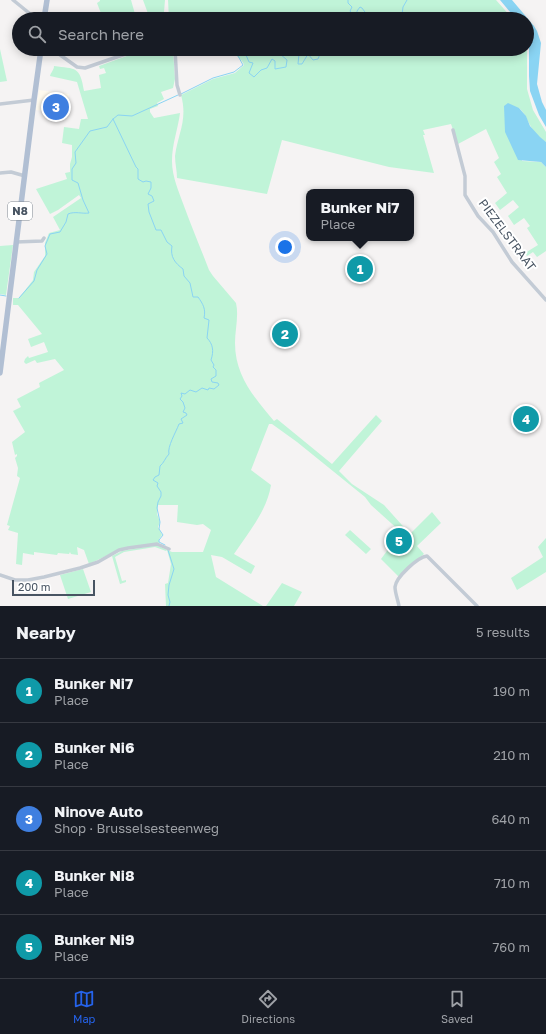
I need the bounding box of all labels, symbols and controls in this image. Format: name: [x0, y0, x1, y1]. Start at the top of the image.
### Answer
search box: [12, 12, 534, 56]
icon: search: [26, 23, 48, 45]
text: Search here: [58, 25, 144, 43]
pin: 3: [43, 92, 69, 122]
popup: [306, 189, 414, 241]
street label: PIEZELSTRAAT: [476, 196, 540, 274]
text: Bunker Ni7: [320, 198, 400, 216]
road number: N8: [8, 202, 32, 220]
text: Place: [320, 216, 355, 232]
your location: [275, 237, 295, 257]
pin: 1: [347, 254, 373, 284]
pin: 2: [272, 319, 298, 349]
pin: 4: [513, 404, 539, 434]
pin: 5: [386, 526, 412, 556]
scale bar: [12, 578, 95, 597]
text: 200 m: [18, 580, 51, 593]
text: Nearby: [16, 622, 76, 643]
text: 5 results: [476, 624, 530, 640]
text: Bunker Ni7: [54, 674, 133, 692]
text: 1: [26, 683, 32, 699]
text: 190 m: [493, 683, 530, 699]
text: Place: [54, 692, 89, 708]
text: Bunker Ni6: [54, 738, 134, 756]
text: 2: [25, 747, 33, 763]
text: 210 m: [493, 747, 530, 763]
text: Place: [54, 756, 89, 772]
text: Ninove Auto: [54, 802, 143, 820]
text: 3: [25, 811, 33, 827]
text: 640 m: [491, 811, 530, 827]
text: Shop · Brusselsesteenweg: [54, 820, 219, 836]
text: Bunker Ni8: [54, 866, 135, 884]
text: 4: [25, 875, 33, 891]
text: 710 m: [494, 875, 530, 891]
text: Place: [54, 884, 89, 900]
text: Bunker Ni9: [54, 930, 134, 948]
text: 5: [25, 939, 33, 955]
text: 760 m: [492, 939, 530, 955]
text: Place: [54, 948, 89, 964]
tab: Map: [73, 988, 95, 1025]
tab: Directions: [241, 988, 295, 1025]
tab: Saved: [441, 988, 473, 1025]

